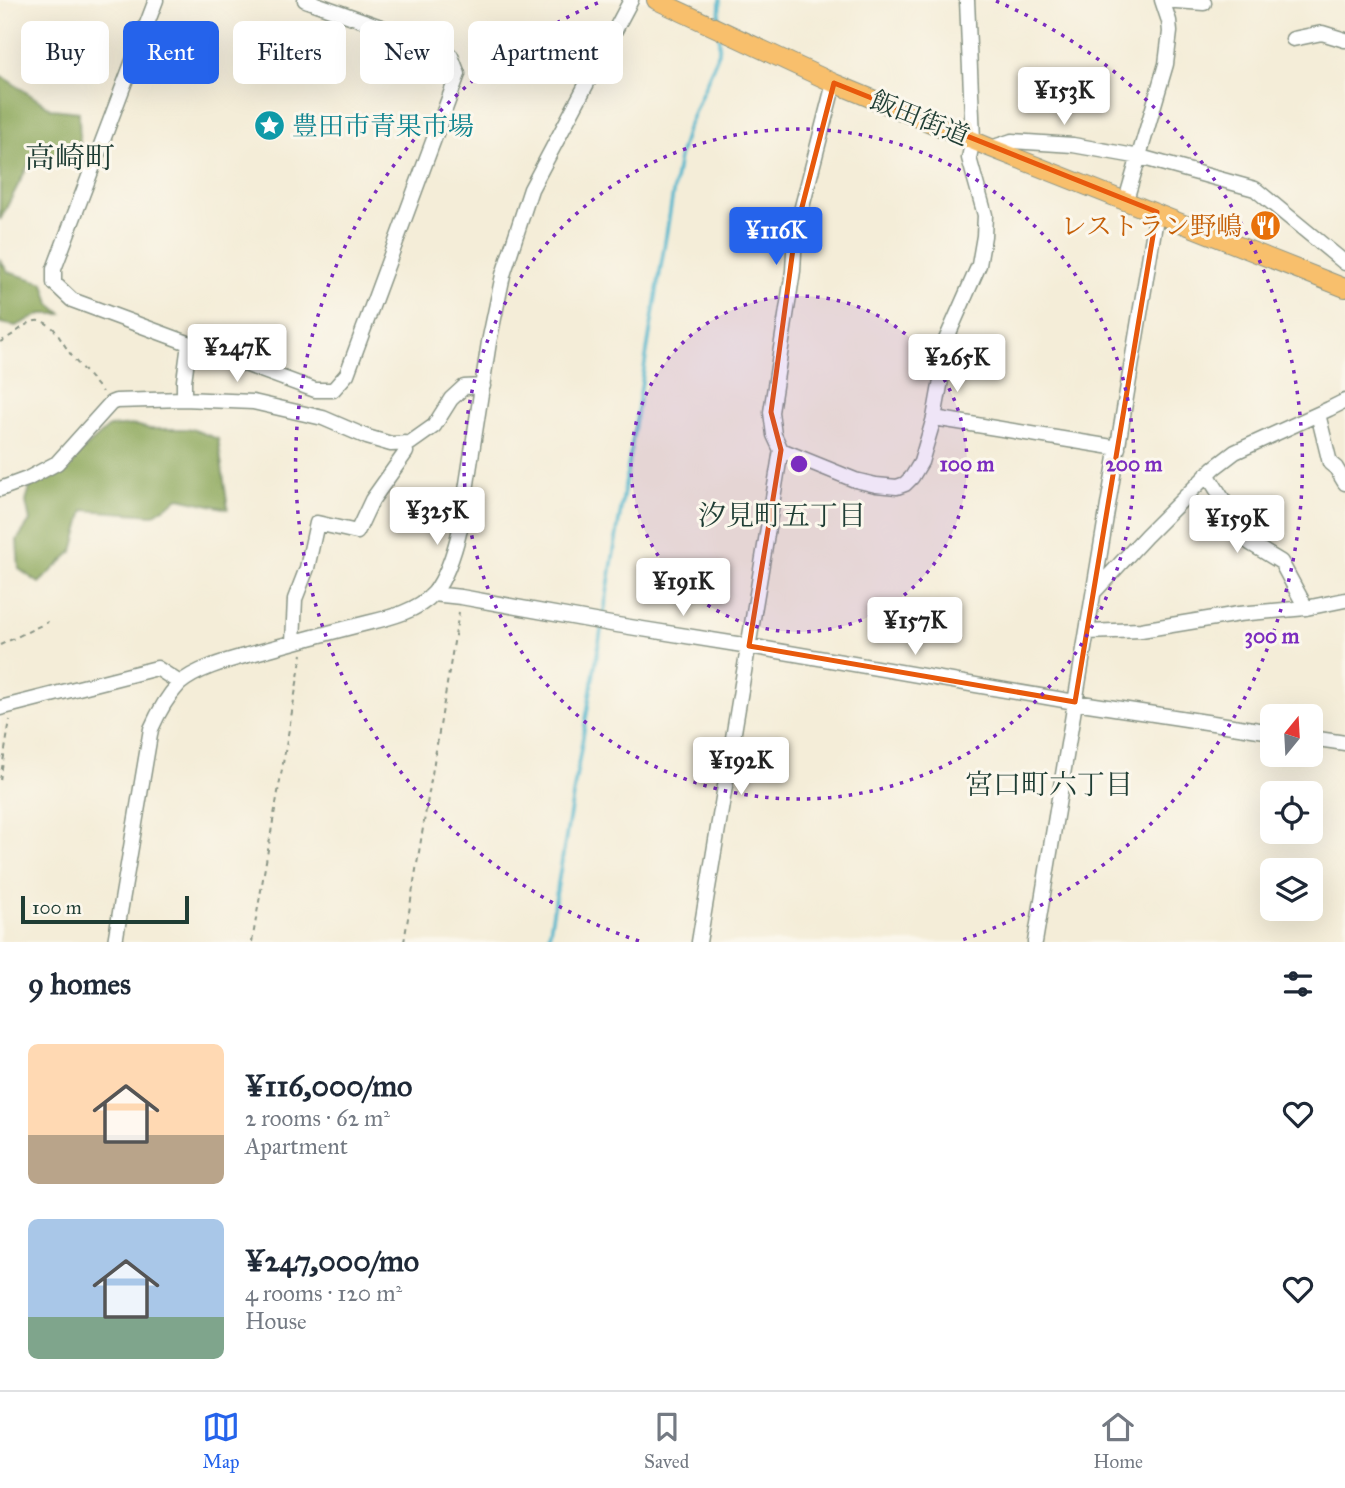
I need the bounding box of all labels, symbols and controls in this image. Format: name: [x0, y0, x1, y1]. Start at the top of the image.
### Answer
chip: Buy: [21, 21, 109, 84]
chip: Rent: [123, 21, 219, 84]
chip: Filters: [233, 21, 346, 84]
chip: New: [360, 21, 454, 84]
chip: Apartment: [468, 21, 623, 84]
pin: ¥153K: [1015, 68, 1113, 127]
text: ¥153K: [1034, 76, 1094, 104]
street label: 飯田街道: [866, 84, 974, 152]
place icon: 豊田市青果市場: [252, 109, 286, 143]
place label: 豊田市青果市場: [292, 110, 474, 142]
district label: 高崎町: [25, 140, 115, 176]
pin: ¥116K: [727, 208, 825, 267]
restaurant icon: レストラン野嶋: [1248, 209, 1282, 243]
place label: レストラン野嶋: [1061, 210, 1242, 242]
text: ¥116K: [745, 216, 807, 244]
pin: ¥247K: [188, 324, 286, 384]
text: ¥247K: [204, 333, 270, 361]
pin: ¥265K: [908, 334, 1006, 394]
text: ¥265K: [924, 343, 990, 371]
text: 100 m: [940, 451, 995, 477]
text: 200 m: [1106, 451, 1163, 477]
centre of rings: [787, 452, 811, 476]
pin: ¥325K: [388, 488, 486, 547]
text: ¥325K: [406, 496, 468, 524]
pin: ¥159K: [1188, 496, 1286, 555]
district label: 汐見町五丁目: [698, 498, 866, 533]
text: ¥159K: [1205, 504, 1269, 532]
pin: ¥191K: [634, 558, 732, 618]
text: ¥191K: [652, 567, 714, 595]
pin: ¥157K: [866, 598, 964, 657]
text: ¥157K: [883, 606, 947, 634]
text: 300 m: [1244, 623, 1300, 649]
north arrow: [1260, 704, 1323, 766]
map controls: [1260, 704, 1323, 921]
pin: ¥192K: [692, 738, 790, 797]
text: ¥192K: [709, 746, 773, 774]
district label: 宮口町六丁目: [965, 767, 1133, 802]
button: locate: [1260, 781, 1323, 844]
button: layers: [1260, 858, 1323, 921]
scale bar: [21, 893, 189, 925]
text: 100 m: [32, 896, 82, 919]
icon: filters: [1279, 965, 1317, 1003]
text: 9 homes: [28, 966, 131, 1002]
text: ¥116,000/mo: [245, 1068, 412, 1104]
icon: home: [84, 1072, 168, 1156]
icon: heart: [1279, 1095, 1317, 1133]
text: 2 rooms · 62 m²: [245, 1104, 390, 1132]
text: Apartment: [245, 1132, 348, 1160]
text: ¥247,000/mo: [245, 1243, 419, 1279]
icon: home: [84, 1247, 168, 1331]
icon: heart: [1279, 1270, 1317, 1308]
text: 4 rooms · 120 m²: [245, 1279, 402, 1307]
text: House: [245, 1307, 307, 1335]
tab: Map: [202, 1408, 240, 1473]
tab: Saved: [644, 1408, 689, 1473]
tab: Home: [1093, 1408, 1143, 1473]

